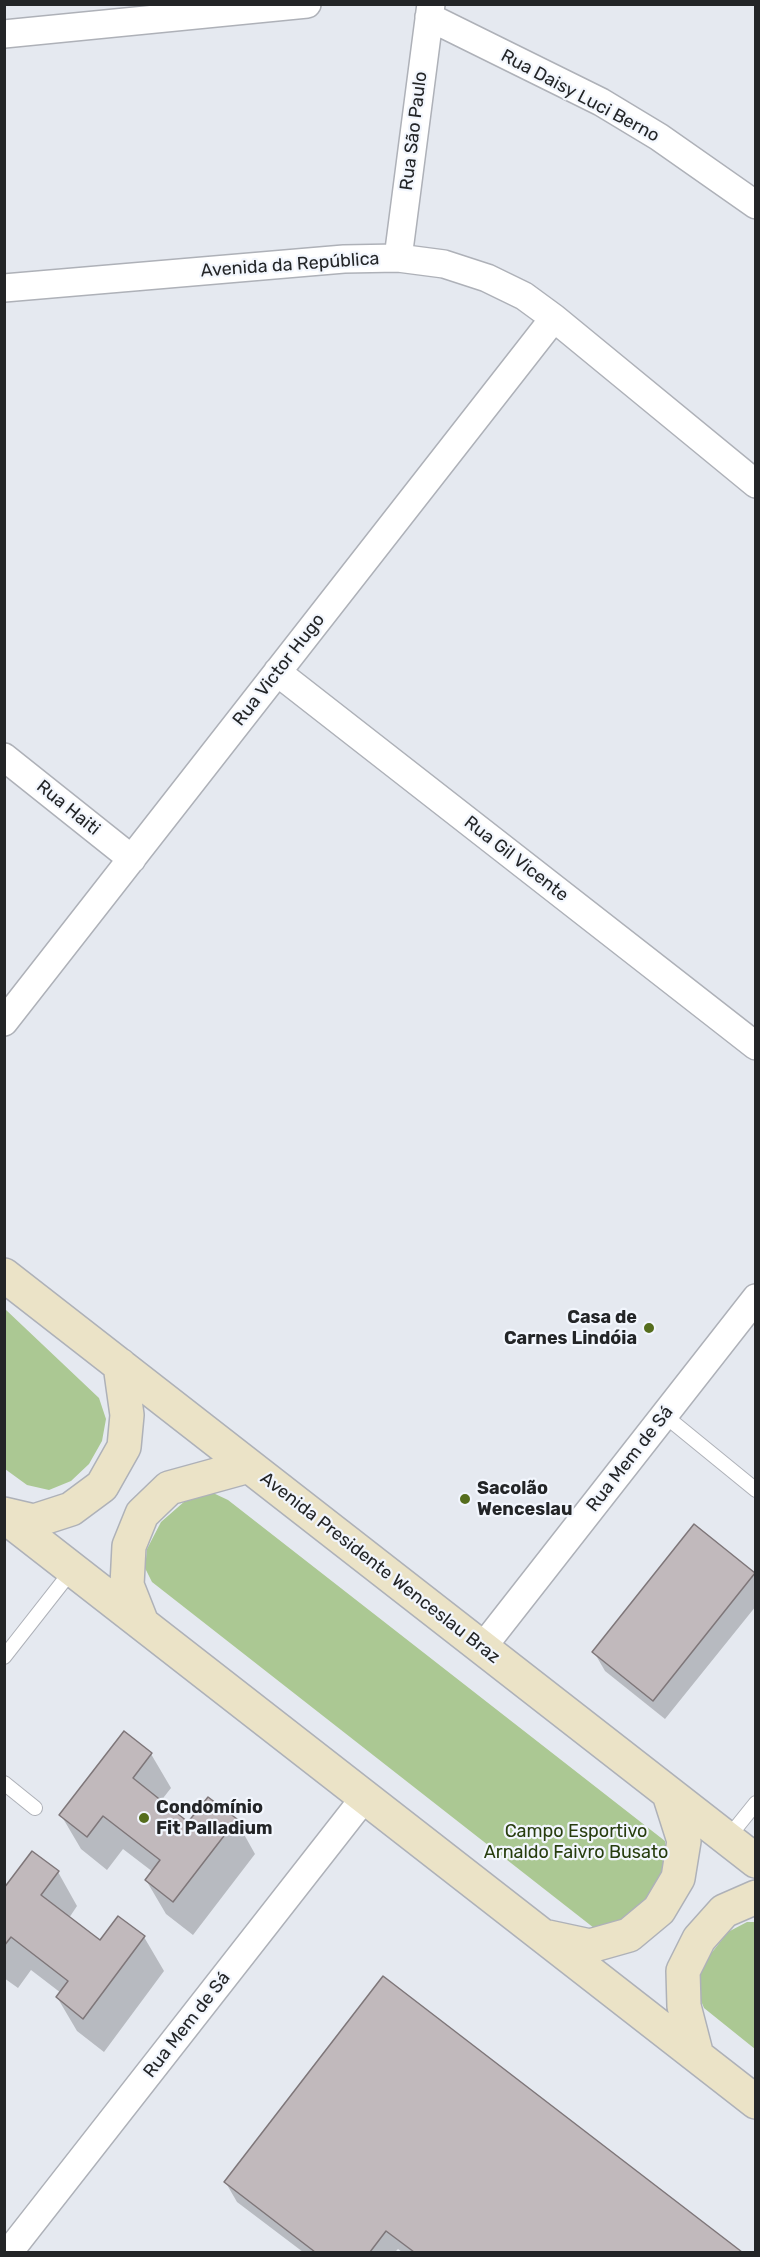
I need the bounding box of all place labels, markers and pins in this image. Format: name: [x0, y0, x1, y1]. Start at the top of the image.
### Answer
place label: Casa de Carnes Lindóia: [504, 1307, 637, 1350]
marker: Casa de Carnes Lindóia: [642, 1321, 656, 1335]
place label: Sacolão Wenceslau: [477, 1478, 572, 1520]
marker: Sacolão Wenceslau: [458, 1492, 472, 1506]
place label: Condomínio Fit Palladium: [156, 1797, 273, 1840]
marker: Condomínio Fit Palladium: [137, 1811, 151, 1825]

